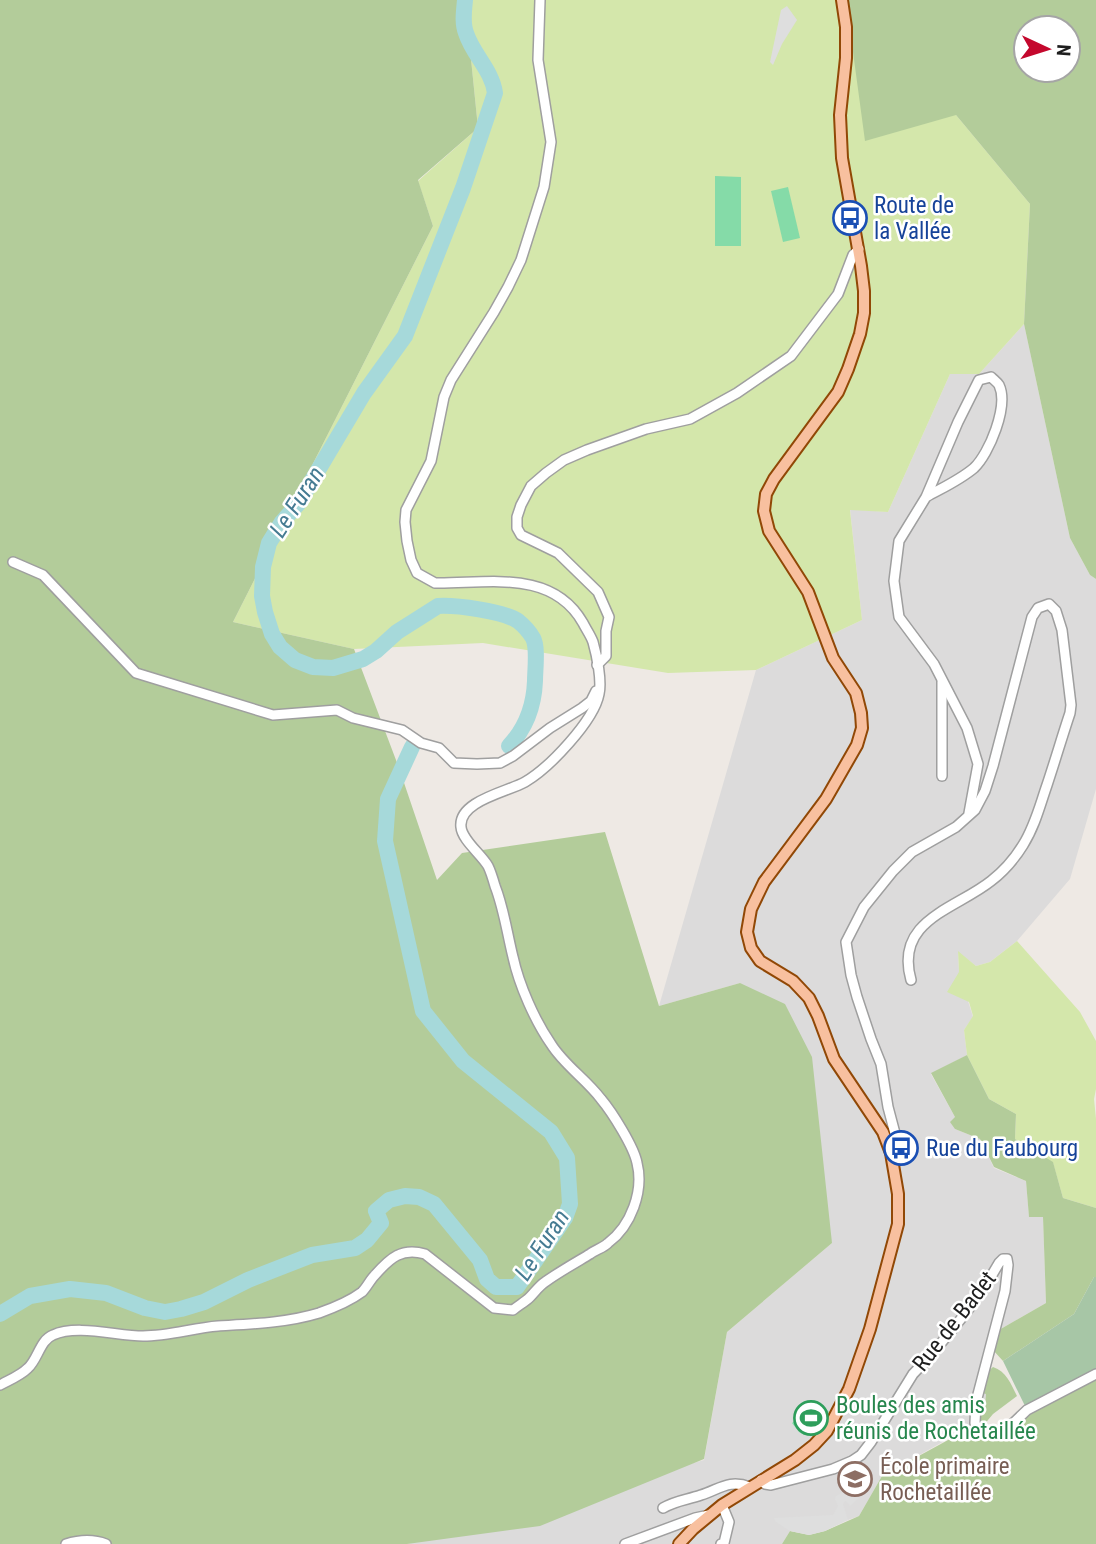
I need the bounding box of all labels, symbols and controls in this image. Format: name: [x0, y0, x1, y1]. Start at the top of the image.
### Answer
north arrow: [1012, 14, 1082, 84]
text: N: [1052, 44, 1075, 57]
place label: Route de la Vallée: [874, 192, 954, 245]
bus stop icon: Route de la Vallée: [831, 199, 869, 237]
water label: Le Furan: [264, 461, 330, 543]
bus stop icon: Rue du Faubourg: [882, 1129, 920, 1167]
place label: Rue du Faubourg: [926, 1135, 1078, 1162]
water label: Le Furan: [509, 1204, 575, 1286]
street label: Rue de Badet: [907, 1266, 1002, 1377]
place label: Boules des amis réunis de Rochetaillée: [836, 1392, 1036, 1445]
sports icon: Boules des amis réunis de Rochetaillée: [792, 1399, 830, 1437]
place label: École primaire Rochetaillée: [880, 1452, 1010, 1506]
school or university icon: École primaire Rochetaillée: [836, 1460, 874, 1498]

